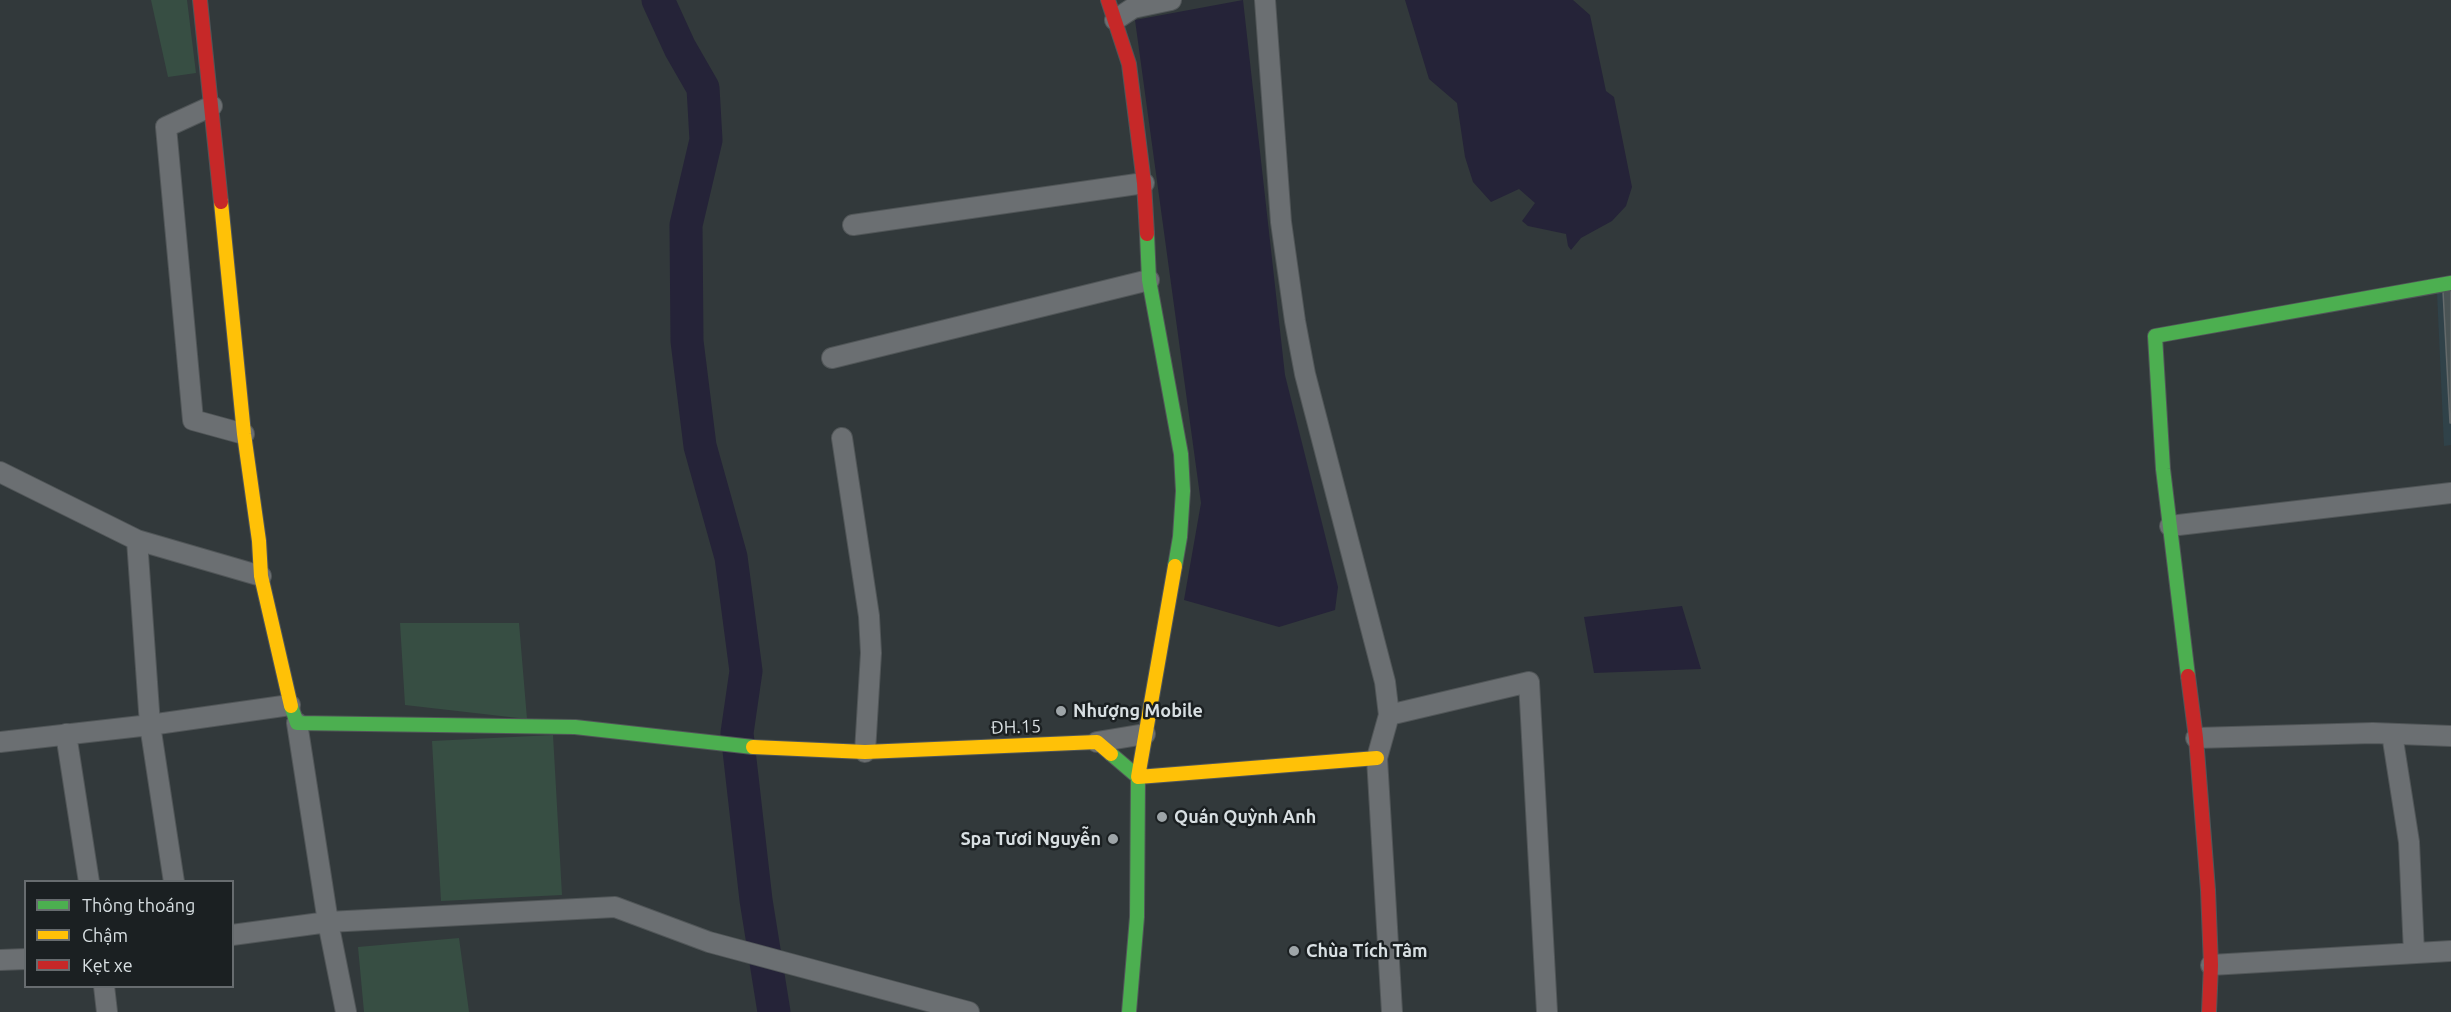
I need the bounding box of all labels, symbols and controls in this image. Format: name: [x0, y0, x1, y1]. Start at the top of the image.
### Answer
place label: Nhượng Mobile: [1073, 700, 1203, 722]
marker: Nhượng Mobile: [1054, 704, 1068, 718]
street label: ĐH.15: [991, 715, 1041, 739]
place label: Quán Quỳnh Anh: [1174, 806, 1316, 828]
marker: Quán Quỳnh Anh: [1155, 810, 1169, 824]
place label: Spa Tươi Nguyễn: [960, 828, 1101, 850]
marker: Spa Tươi Nguyễn: [1106, 832, 1120, 846]
legend: [24, 880, 234, 988]
text: Thông thoáng: [82, 895, 195, 915]
text: Chậm: [82, 925, 128, 945]
place label: Chùa Tích Tâm: [1306, 940, 1427, 962]
marker: Chùa Tích Tâm: [1287, 944, 1301, 958]
text: Kẹt xe: [82, 955, 133, 975]

